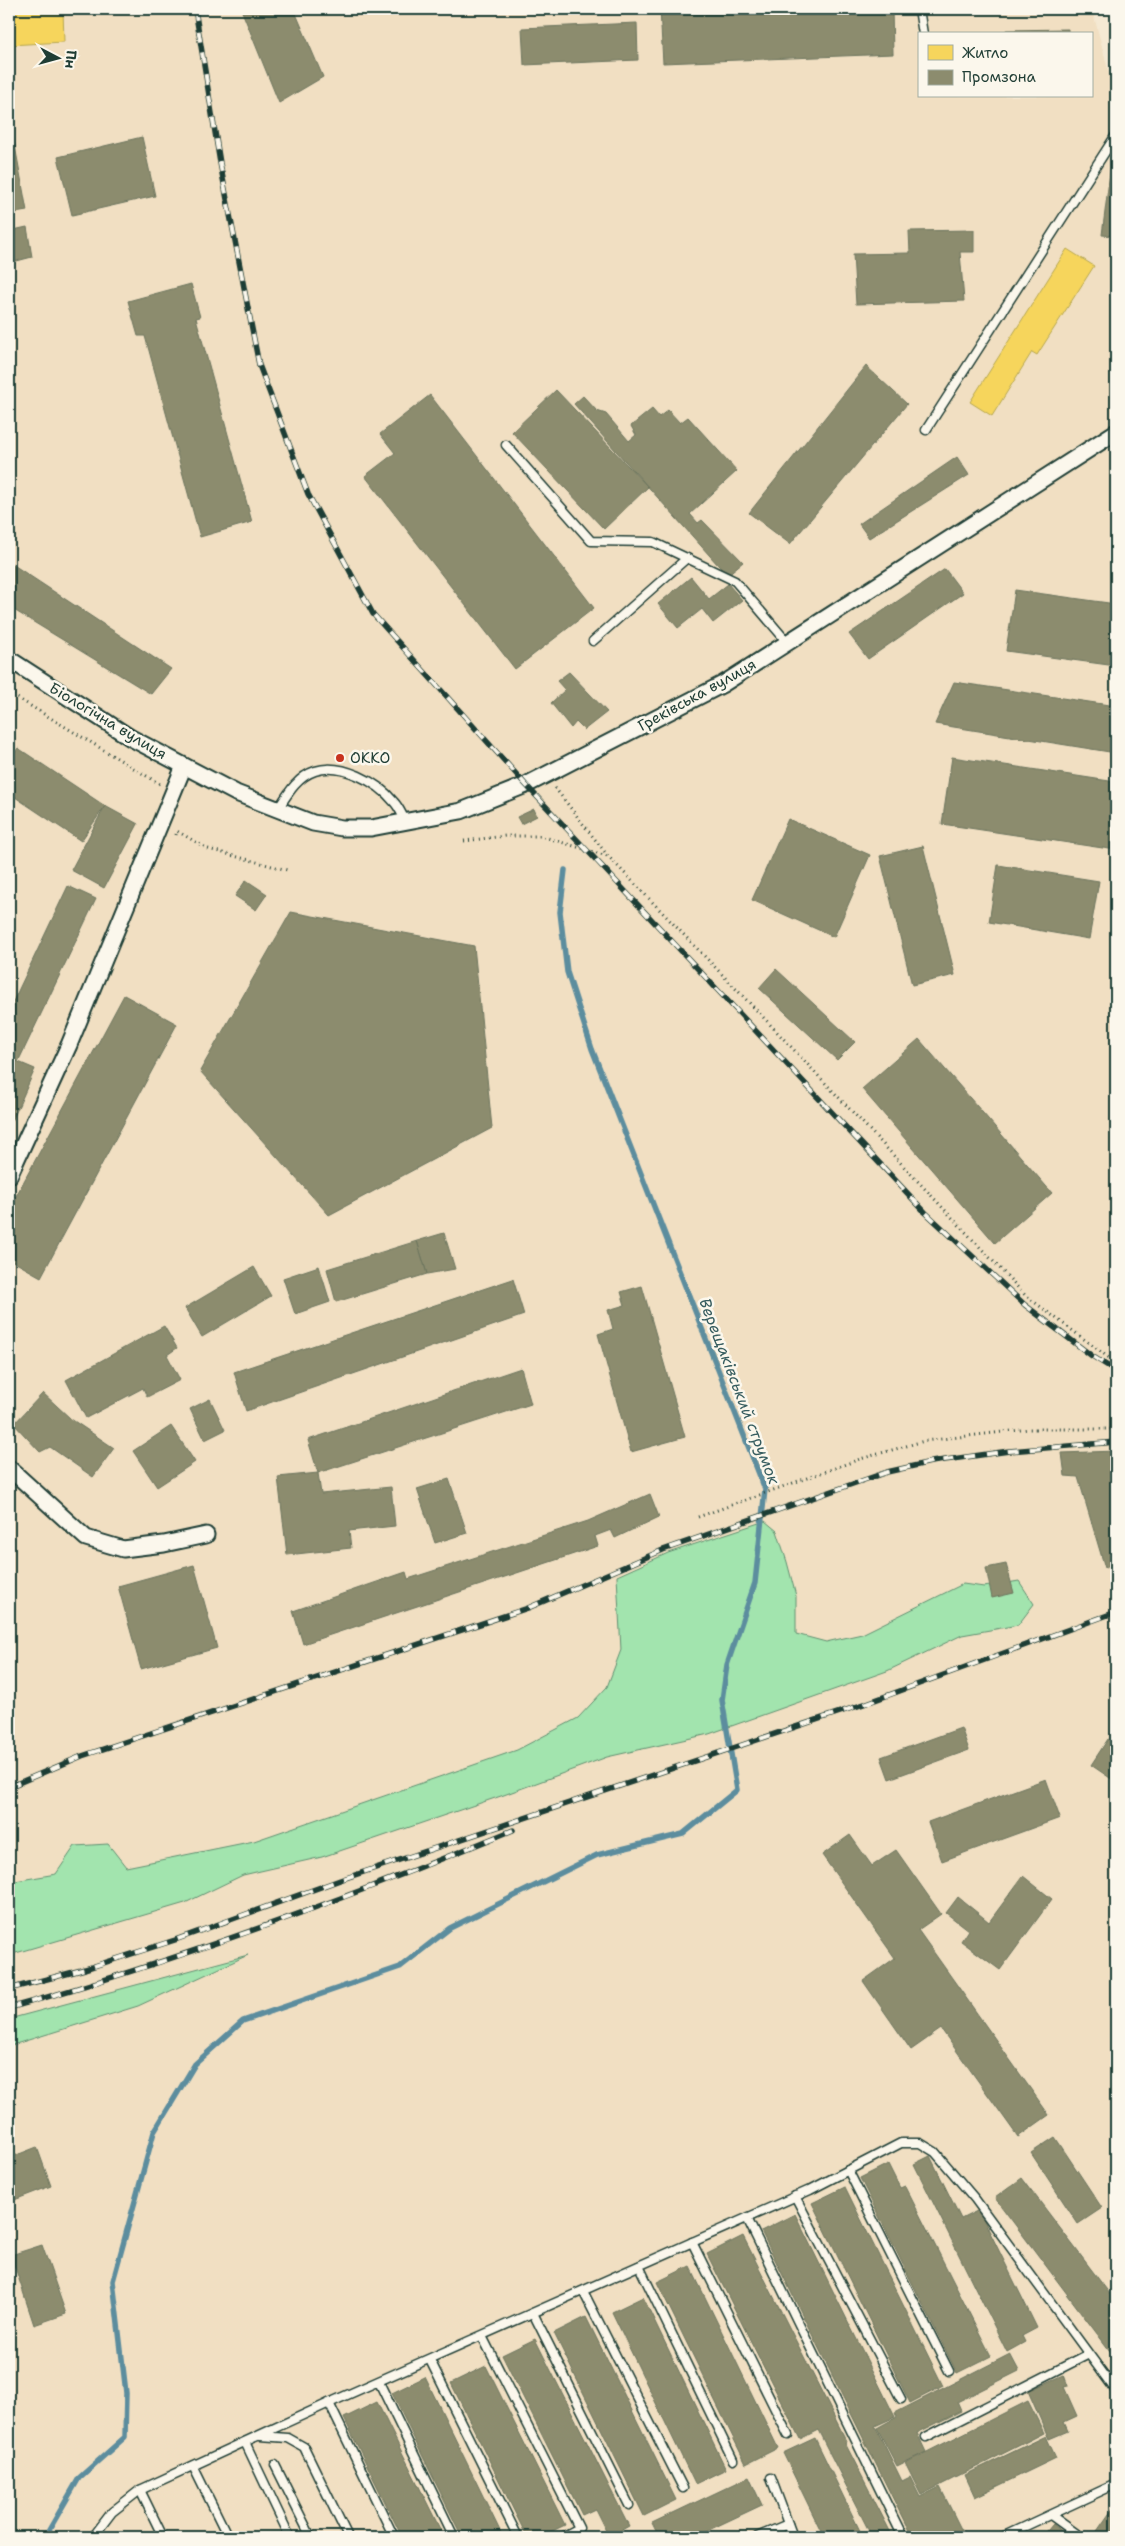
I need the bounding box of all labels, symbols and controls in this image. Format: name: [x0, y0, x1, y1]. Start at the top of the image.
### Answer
north arrow: [32, 32, 82, 82]
legend: [918, 32, 1092, 98]
text: Житло: [962, 43, 1008, 63]
text: Пн: [61, 49, 81, 69]
text: Промзона: [962, 67, 1037, 87]
street label: Греківська вулиця: [634, 654, 760, 736]
street label: Біологічна вулиця: [46, 678, 170, 764]
place label: ОККО: [350, 748, 390, 768]
marker: ОККО: [334, 752, 346, 764]
water label: Верещаківський струмок: [694, 1295, 785, 1488]

